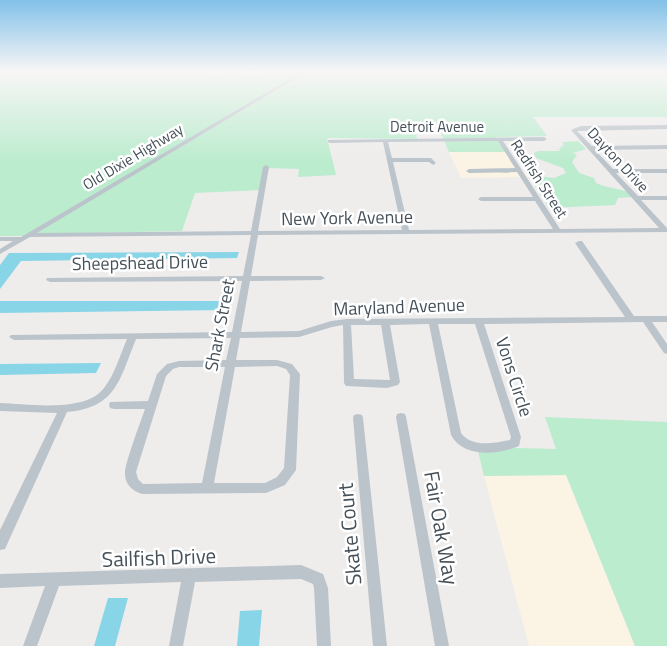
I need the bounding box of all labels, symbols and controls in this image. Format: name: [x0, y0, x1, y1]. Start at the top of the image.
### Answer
street label: Detroit Avenue: [390, 115, 484, 138]
street label: Old Dixie Highway: [78, 117, 187, 196]
street label: Dayton Drive: [582, 122, 655, 197]
street label: Redfish Street: [505, 135, 574, 223]
street label: New York Avenue: [281, 203, 413, 232]
street label: Sheepshead Drive: [72, 248, 208, 277]
street label: Shark Street: [197, 276, 242, 373]
street label: Maryland Avenue: [333, 291, 465, 322]
street label: Vons Circle: [489, 334, 540, 420]
street label: Fair Oak Way: [416, 468, 468, 587]
street label: Skate Court: [329, 481, 369, 587]
street label: Sailfish Drive: [101, 539, 217, 575]

